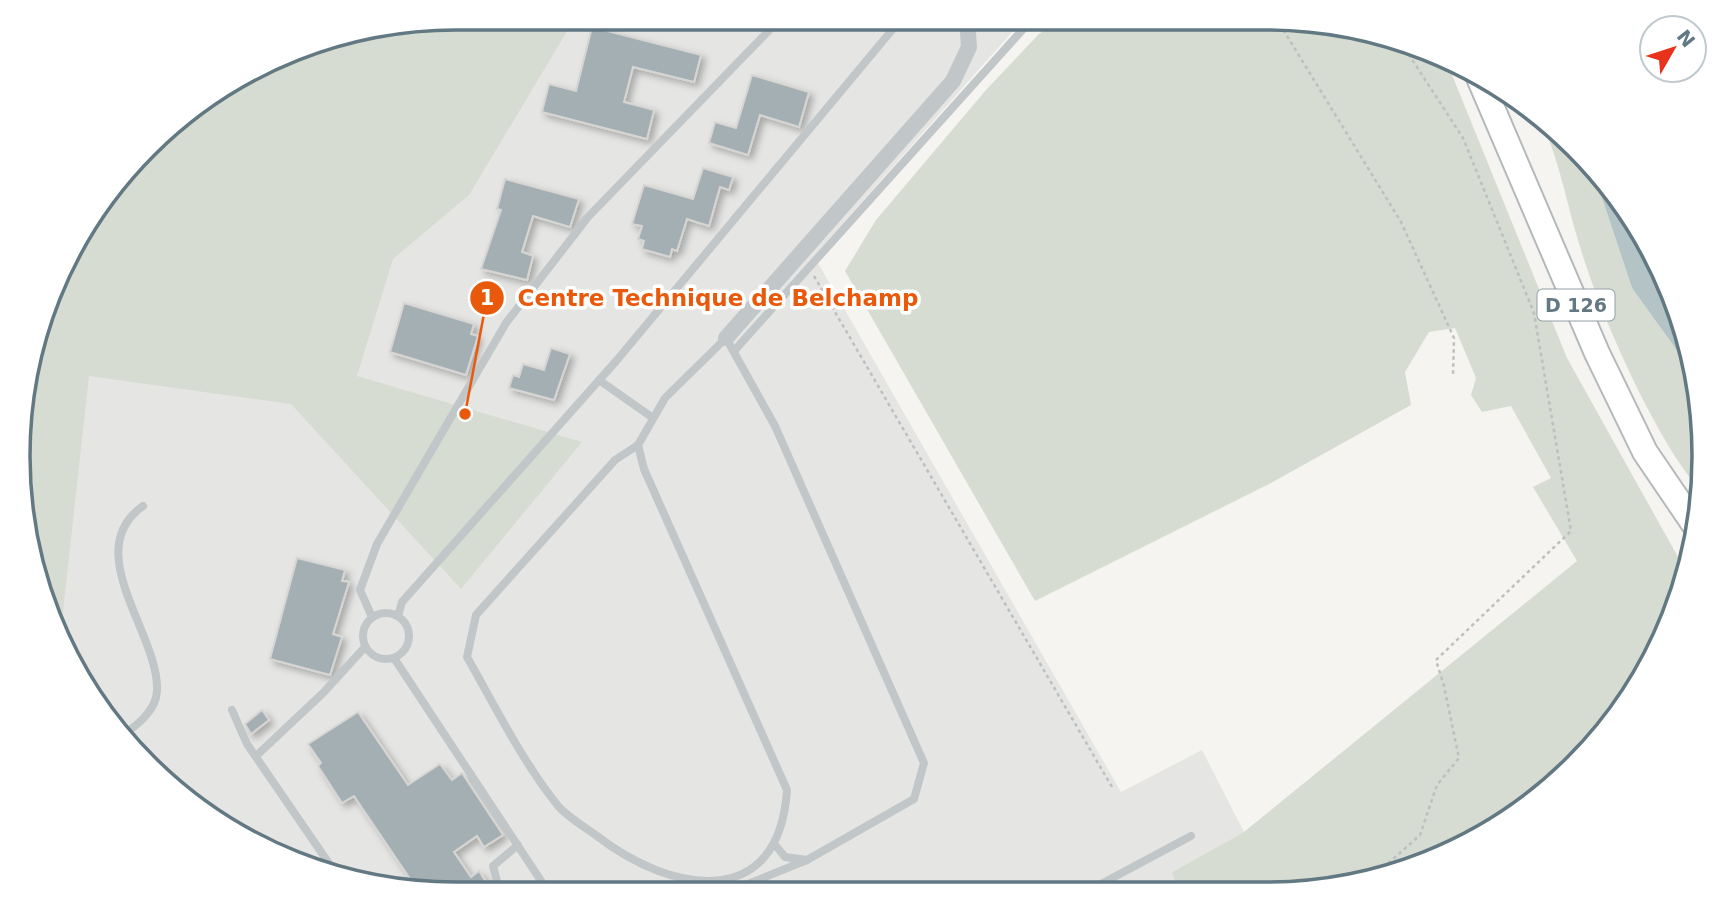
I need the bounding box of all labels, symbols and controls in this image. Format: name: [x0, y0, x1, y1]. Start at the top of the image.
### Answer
north arrow: [1638, 14, 1708, 84]
text: N: [1673, 25, 1700, 51]
callout: Centre Technique de Belchamp: [469, 276, 933, 320]
text: Centre Technique de Belchamp: [518, 285, 918, 311]
text: 1: [480, 286, 494, 310]
road number: D 126: [1538, 290, 1614, 320]

